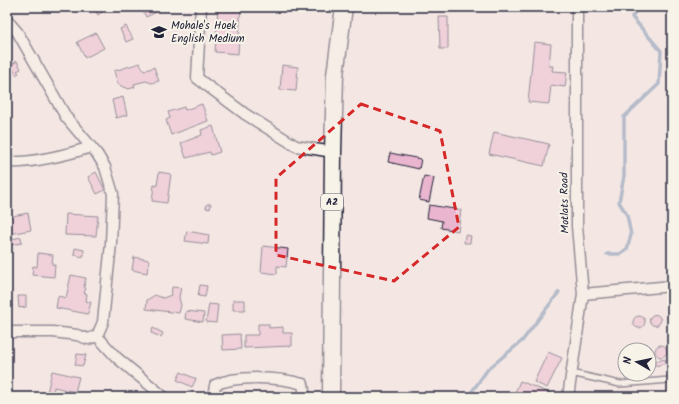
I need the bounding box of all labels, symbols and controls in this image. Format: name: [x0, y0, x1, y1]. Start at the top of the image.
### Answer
place label: Mohale's Hoek English Medium: [171, 17, 245, 48]
school or university icon: Mohale's Hoek English Medium: [150, 23, 168, 41]
street label: Motlats Road: [555, 172, 575, 234]
road number: A2: [321, 194, 343, 210]
north arrow: [617, 342, 657, 382]
text: N: [619, 356, 638, 365]

